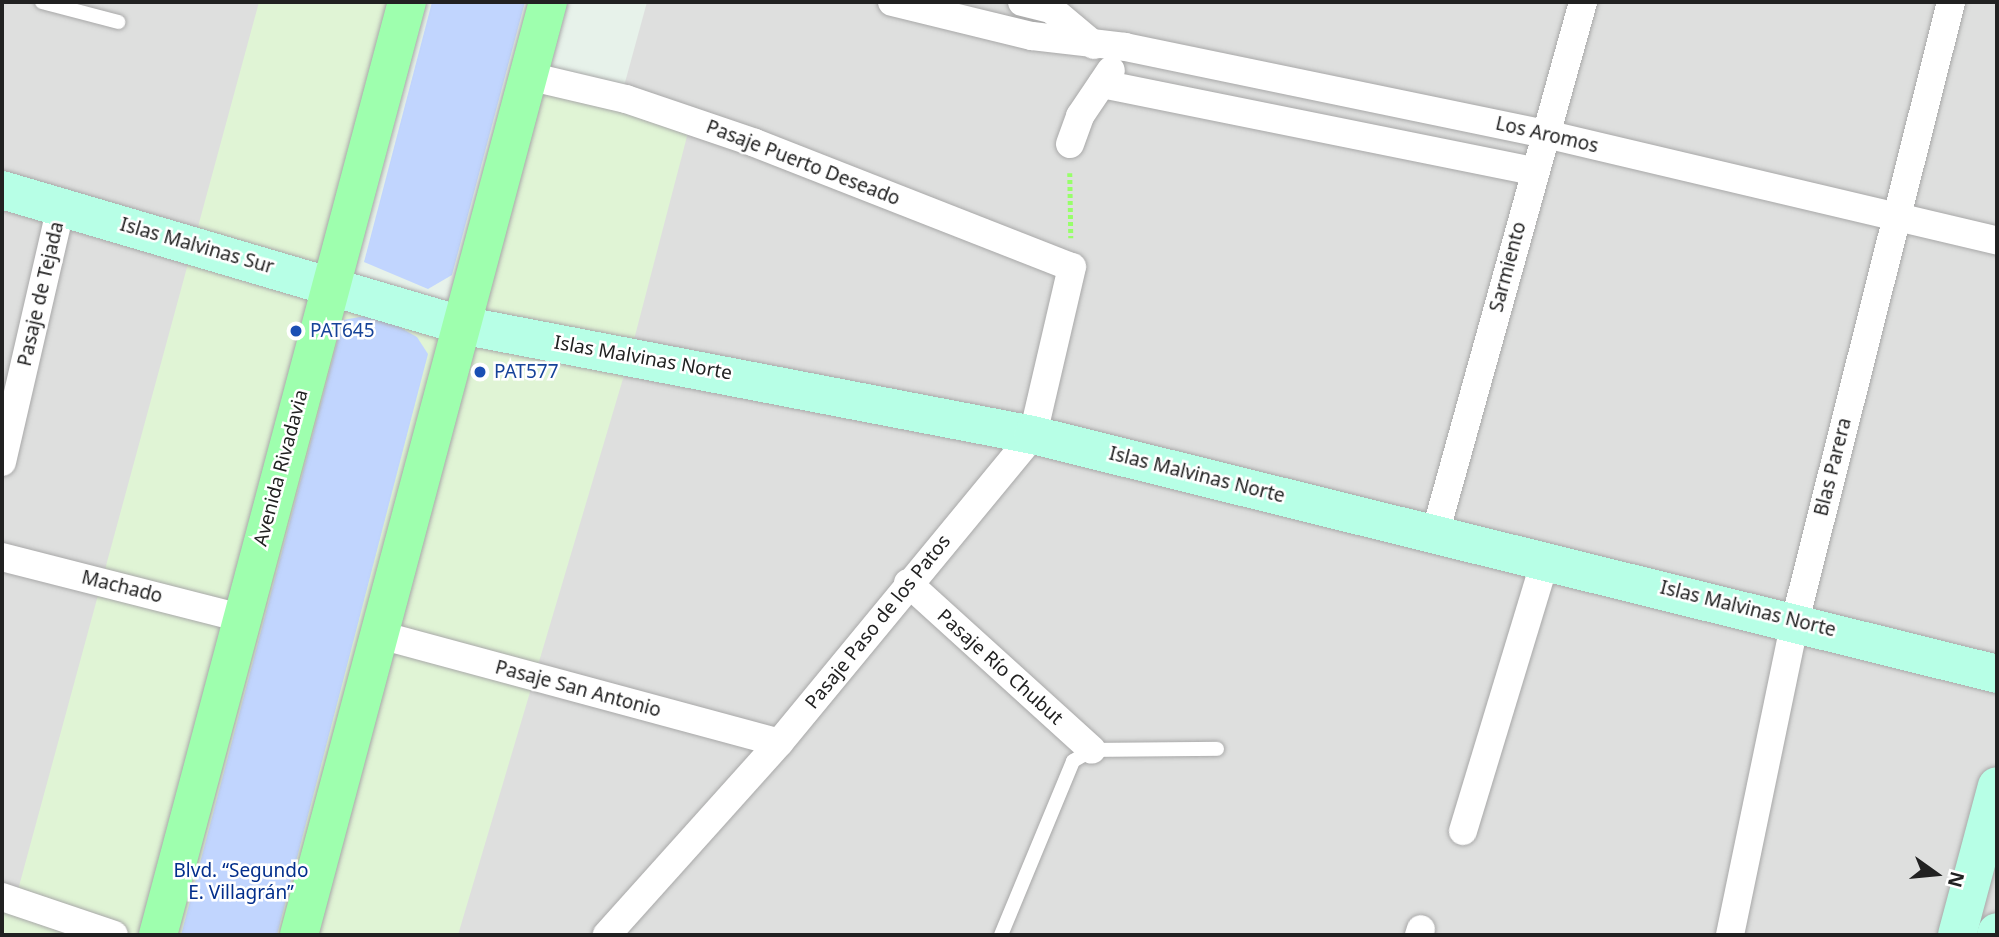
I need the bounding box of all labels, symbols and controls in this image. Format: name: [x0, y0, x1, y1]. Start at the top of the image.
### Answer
street label: Los Aromos: [1493, 112, 1601, 158]
street label: Pasaje Puerto Deseado: [703, 115, 903, 211]
street label: Islas Malvinas Sur: [117, 213, 277, 279]
street label: Pasaje de Tejada: [13, 219, 69, 369]
street label: Sarmiento: [1485, 219, 1531, 315]
place label: PAT645: [310, 320, 375, 342]
marker: PAT645: [288, 323, 304, 339]
street label: Islas Malvinas Norte: [552, 331, 734, 385]
place label: PAT577: [494, 361, 559, 383]
marker: PAT577: [472, 364, 488, 380]
street label: Avenida Rivadavia: [249, 387, 313, 549]
street label: Blas Parera: [1810, 416, 1856, 518]
street label: Islas Malvinas Norte: [1107, 442, 1287, 508]
street label: Pasaje Paso de los Patos: [801, 530, 955, 714]
street label: Machado: [79, 566, 165, 608]
street label: Islas Malvinas Norte: [1658, 576, 1838, 642]
street label: Pasaje Río Chubut: [932, 605, 1068, 729]
street label: Pasaje San Antonio: [493, 656, 663, 722]
north arrow: [1901, 839, 1971, 909]
park label: Blvd. “Segundo E. Villagrán”: [174, 860, 308, 904]
text: N: [1942, 869, 1971, 890]

